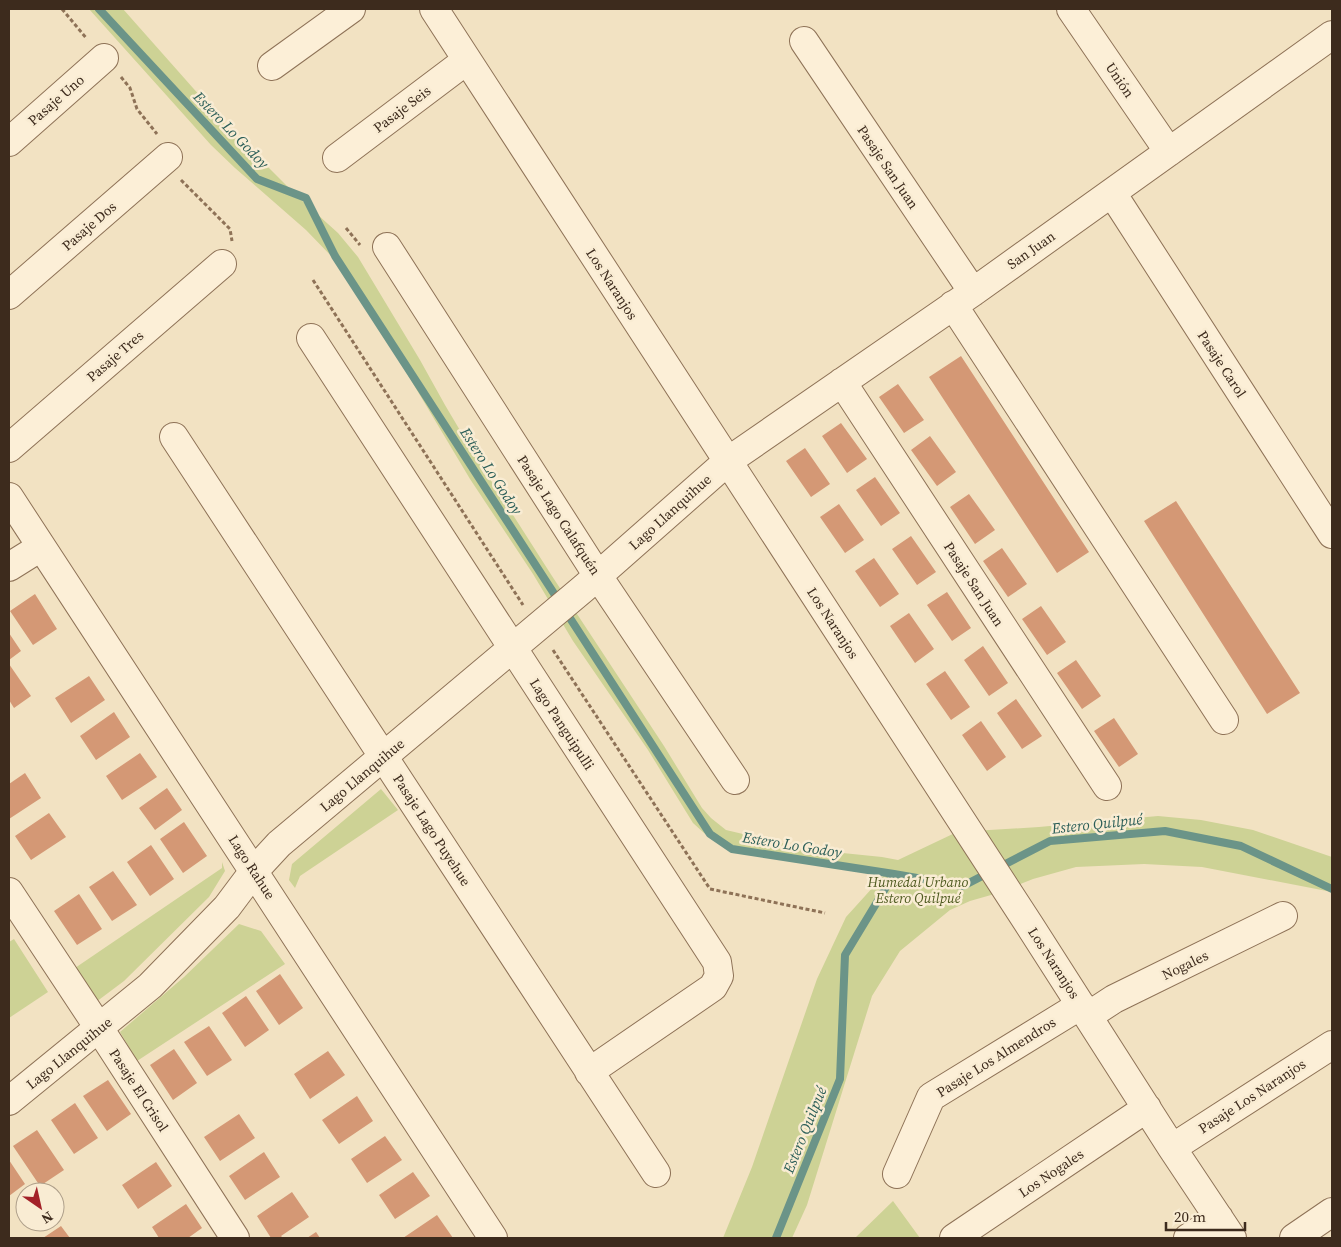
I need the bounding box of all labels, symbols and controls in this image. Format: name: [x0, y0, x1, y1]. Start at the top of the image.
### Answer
street label: Unión: [1101, 58, 1139, 102]
street label: Pasaje Uno: [23, 70, 89, 130]
street label: Pasaje Seis: [369, 81, 435, 137]
water label: Estero Lo Godoy: [188, 86, 274, 174]
street label: Pasaje San Juan: [852, 121, 924, 213]
street label: Pasaje Dos: [57, 197, 121, 255]
street label: San Juan: [1003, 226, 1059, 274]
street label: Los Naranjos: [581, 244, 643, 324]
street label: Pasaje Tres: [82, 326, 148, 386]
street label: Pasaje Carol: [1193, 327, 1251, 401]
water label: Estero Lo Godoy: [455, 422, 528, 519]
street label: Pasaje Lago Calafquén: [513, 451, 606, 579]
street label: Lago Llanquihue: [624, 469, 716, 555]
street label: Pasaje San Juan: [939, 538, 1009, 631]
street label: Los Naranjos: [802, 583, 864, 663]
street label: Lago Panguipulli: [525, 674, 599, 774]
street label: Lago Llanquihue: [315, 734, 409, 816]
street label: Pasaje Lago Puyehue: [388, 770, 476, 890]
water label: Estero Quilpué: [1050, 808, 1144, 839]
water label: Estero Lo Godoy: [740, 826, 844, 863]
street label: Lago Rahue: [224, 831, 280, 903]
park label: Humedal Urbano Estero Quilpué: [867, 872, 969, 908]
street label: Los Naranjos: [1023, 923, 1085, 1003]
street label: Nogales: [1158, 945, 1212, 985]
street label: Lago Llanquihue: [22, 1012, 116, 1094]
street label: Pasaje Los Almendros: [932, 1012, 1060, 1102]
street label: Pasaje El Crisol: [105, 1045, 173, 1135]
street label: Pasaje Los Naranjos: [1194, 1054, 1310, 1138]
water label: Estero Quilpué: [777, 1083, 832, 1177]
street label: Los Nogales: [1014, 1144, 1088, 1202]
north arrow: [15, 1182, 65, 1232]
scale bar: [1166, 1200, 1245, 1232]
text: 20 m: [1174, 1206, 1206, 1227]
text: N: [37, 1207, 57, 1229]

